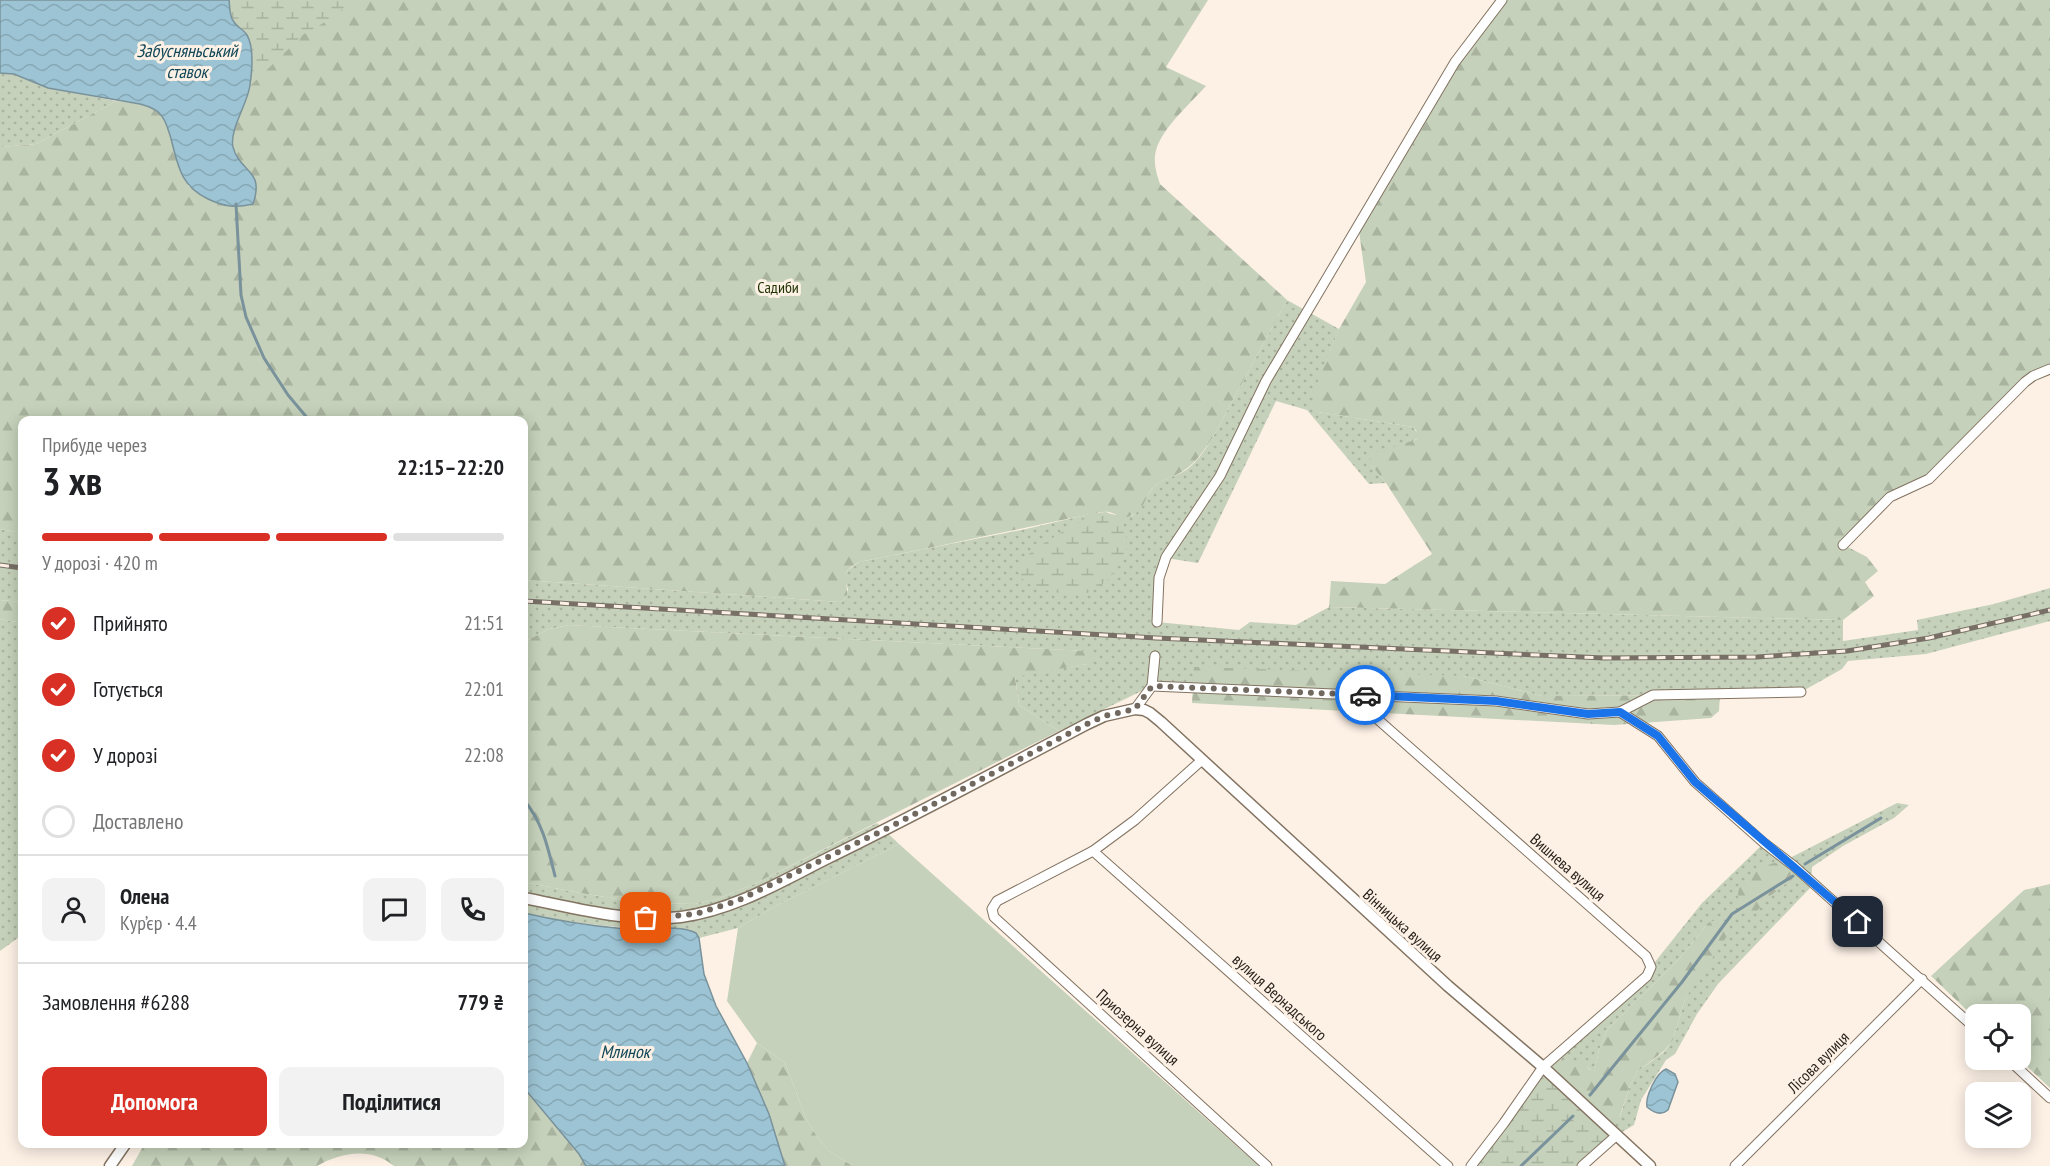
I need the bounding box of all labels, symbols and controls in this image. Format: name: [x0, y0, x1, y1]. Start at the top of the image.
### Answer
water label: Забусняньський ставок: [137, 39, 240, 83]
park label: Садиби: [757, 277, 799, 297]
text: Прибуде через: [42, 432, 147, 458]
text: 22:15–22:20: [397, 453, 504, 481]
text: 3 хв: [42, 455, 102, 506]
text: У дорозі · 420 m: [42, 550, 158, 576]
icon: check: [42, 607, 75, 640]
text: Прийнято: [93, 609, 168, 637]
text: 21:51: [464, 610, 504, 636]
courier: [1335, 665, 1395, 725]
icon: check: [42, 673, 75, 706]
text: Готується: [93, 675, 163, 703]
text: 22:01: [464, 676, 504, 702]
icon: car: [1349, 679, 1382, 712]
icon: check: [42, 739, 75, 772]
text: У дорозі: [93, 741, 158, 769]
text: 22:08: [464, 742, 504, 768]
text: Доставлено: [93, 807, 183, 835]
street label: Вишнева вулиця: [1526, 829, 1610, 905]
button: person: [42, 878, 105, 941]
button: chat: [363, 878, 426, 941]
button: phone: [441, 878, 504, 941]
text: Олена: [120, 882, 169, 910]
street label: Вінницька вулиця: [1359, 884, 1447, 966]
pin: [620, 892, 671, 943]
pin: [1832, 896, 1883, 947]
icon: bag: [629, 901, 662, 934]
icon: home: [1841, 905, 1874, 938]
text: Кур’єр · 4.4: [120, 910, 197, 936]
street label: вулиця Вернадського: [1229, 949, 1331, 1045]
street label: Приозерна вулиця: [1093, 985, 1183, 1069]
text: Замовлення #6288: [42, 988, 190, 1016]
text: 779 ₴: [457, 988, 504, 1016]
map controls: [1965, 1004, 2031, 1148]
button: locate: [1965, 1004, 2031, 1070]
street label: Лісова вулиця: [1782, 1027, 1853, 1098]
water label: Млинок: [600, 1040, 652, 1063]
button: Допомога: [42, 1067, 267, 1136]
button: Поділитися: [279, 1067, 504, 1136]
button: layers: [1965, 1082, 2031, 1148]

